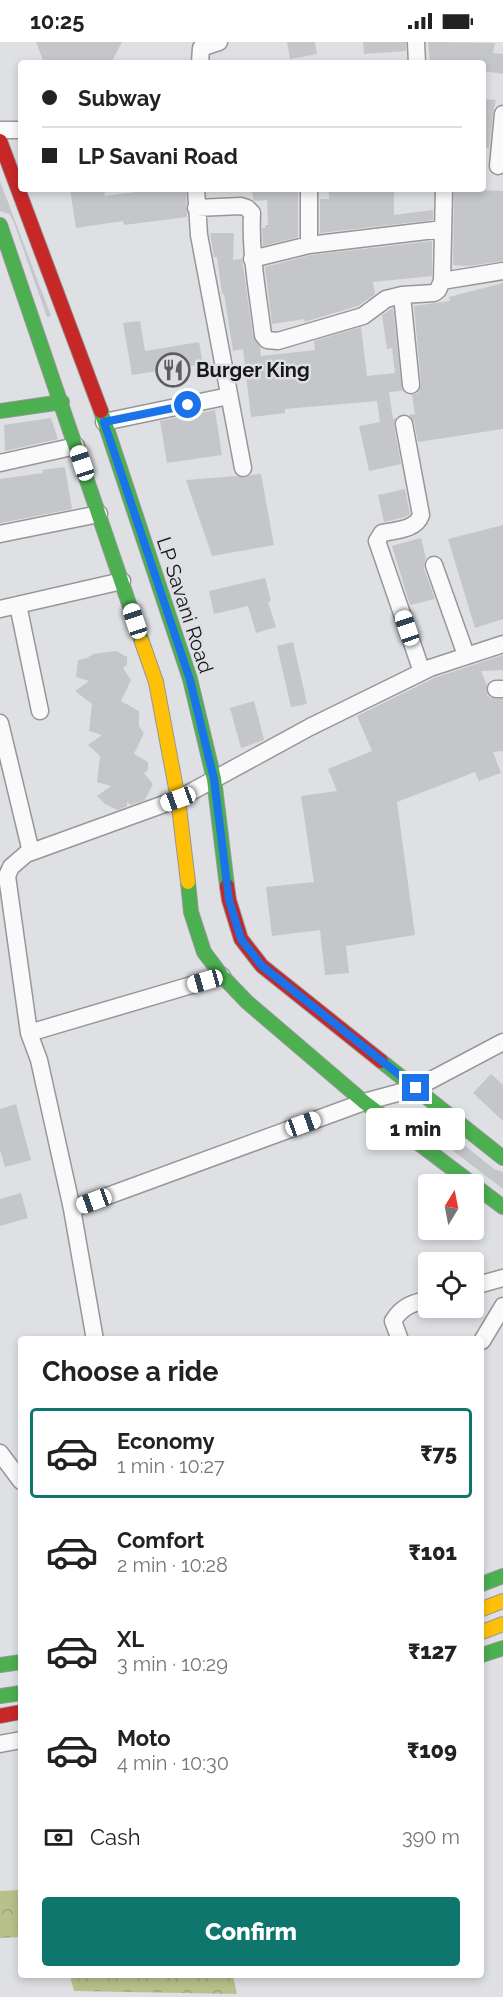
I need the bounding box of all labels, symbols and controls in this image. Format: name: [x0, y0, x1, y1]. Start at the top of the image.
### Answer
text: 10:25: [30, 8, 84, 34]
text: Subway: [78, 85, 161, 111]
text: LP Savani Road: [78, 143, 238, 169]
restaurant icon: Burger King: [155, 352, 191, 388]
place label: Burger King: [196, 358, 310, 382]
route start: [174, 391, 201, 418]
car: [68, 443, 96, 483]
street label: LP Savani Road: [152, 534, 218, 676]
car: [121, 601, 149, 641]
car: [393, 608, 421, 648]
car: [158, 784, 198, 814]
car: [185, 967, 225, 995]
route end: [402, 1074, 429, 1101]
car: [283, 1109, 323, 1139]
callout: 1 min: [366, 1109, 466, 1151]
text: 1 min: [390, 1117, 441, 1141]
north arrow: [418, 1174, 484, 1240]
map controls: [418, 1174, 484, 1318]
car: [74, 1186, 114, 1216]
button: locate: [418, 1252, 484, 1318]
text: Choose a ride: [42, 1356, 218, 1387]
icon: car: [45, 1426, 99, 1480]
text: Economy: [117, 1428, 215, 1454]
text: ₹75: [420, 1440, 457, 1466]
text: 1 min · 10:27: [117, 1454, 225, 1478]
icon: car: [45, 1525, 99, 1579]
text: Comfort: [117, 1527, 204, 1553]
text: ₹101: [408, 1539, 457, 1565]
text: 2 min · 10:28: [117, 1553, 228, 1577]
icon: car: [45, 1624, 99, 1678]
text: XL: [117, 1626, 144, 1652]
text: ₹127: [408, 1638, 457, 1664]
text: 3 min · 10:29: [117, 1652, 228, 1676]
icon: car: [45, 1723, 99, 1777]
text: Moto: [117, 1725, 171, 1751]
text: ₹109: [407, 1737, 457, 1763]
text: 4 min · 10:30: [117, 1751, 229, 1775]
icon: cash: [42, 1821, 75, 1854]
text: Cash: [90, 1824, 141, 1850]
text: 390 m: [402, 1825, 460, 1849]
button: Confirm: [42, 1897, 460, 1966]

